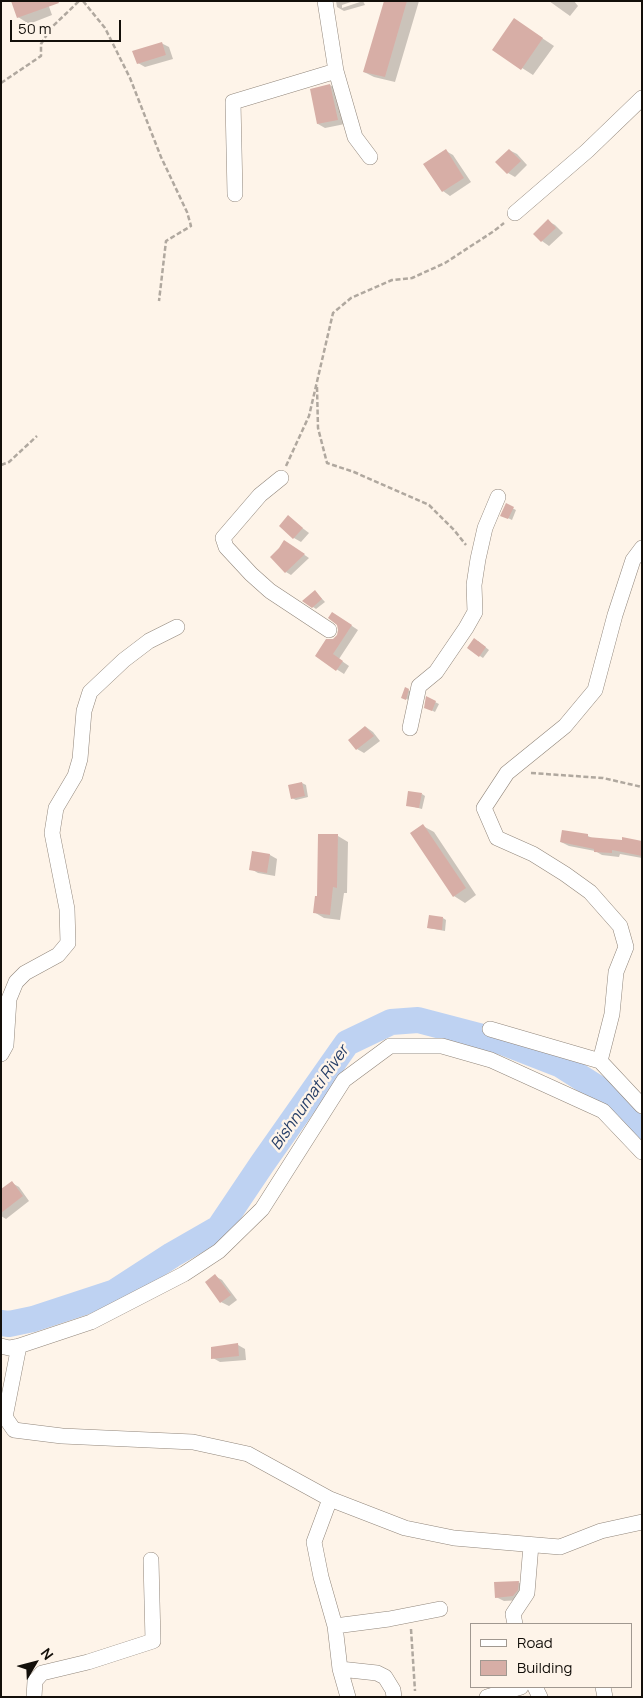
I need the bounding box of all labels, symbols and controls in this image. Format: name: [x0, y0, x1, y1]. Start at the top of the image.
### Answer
scale bar: [12, 10, 124, 42]
text: 50 m: [18, 18, 52, 39]
water label: Bishnumati River: [267, 1042, 353, 1154]
legend: [470, 1623, 633, 1688]
text: Road: [517, 1632, 553, 1653]
north arrow: [10, 1638, 60, 1688]
text: N: [37, 1644, 58, 1663]
text: Building: [517, 1657, 572, 1678]

